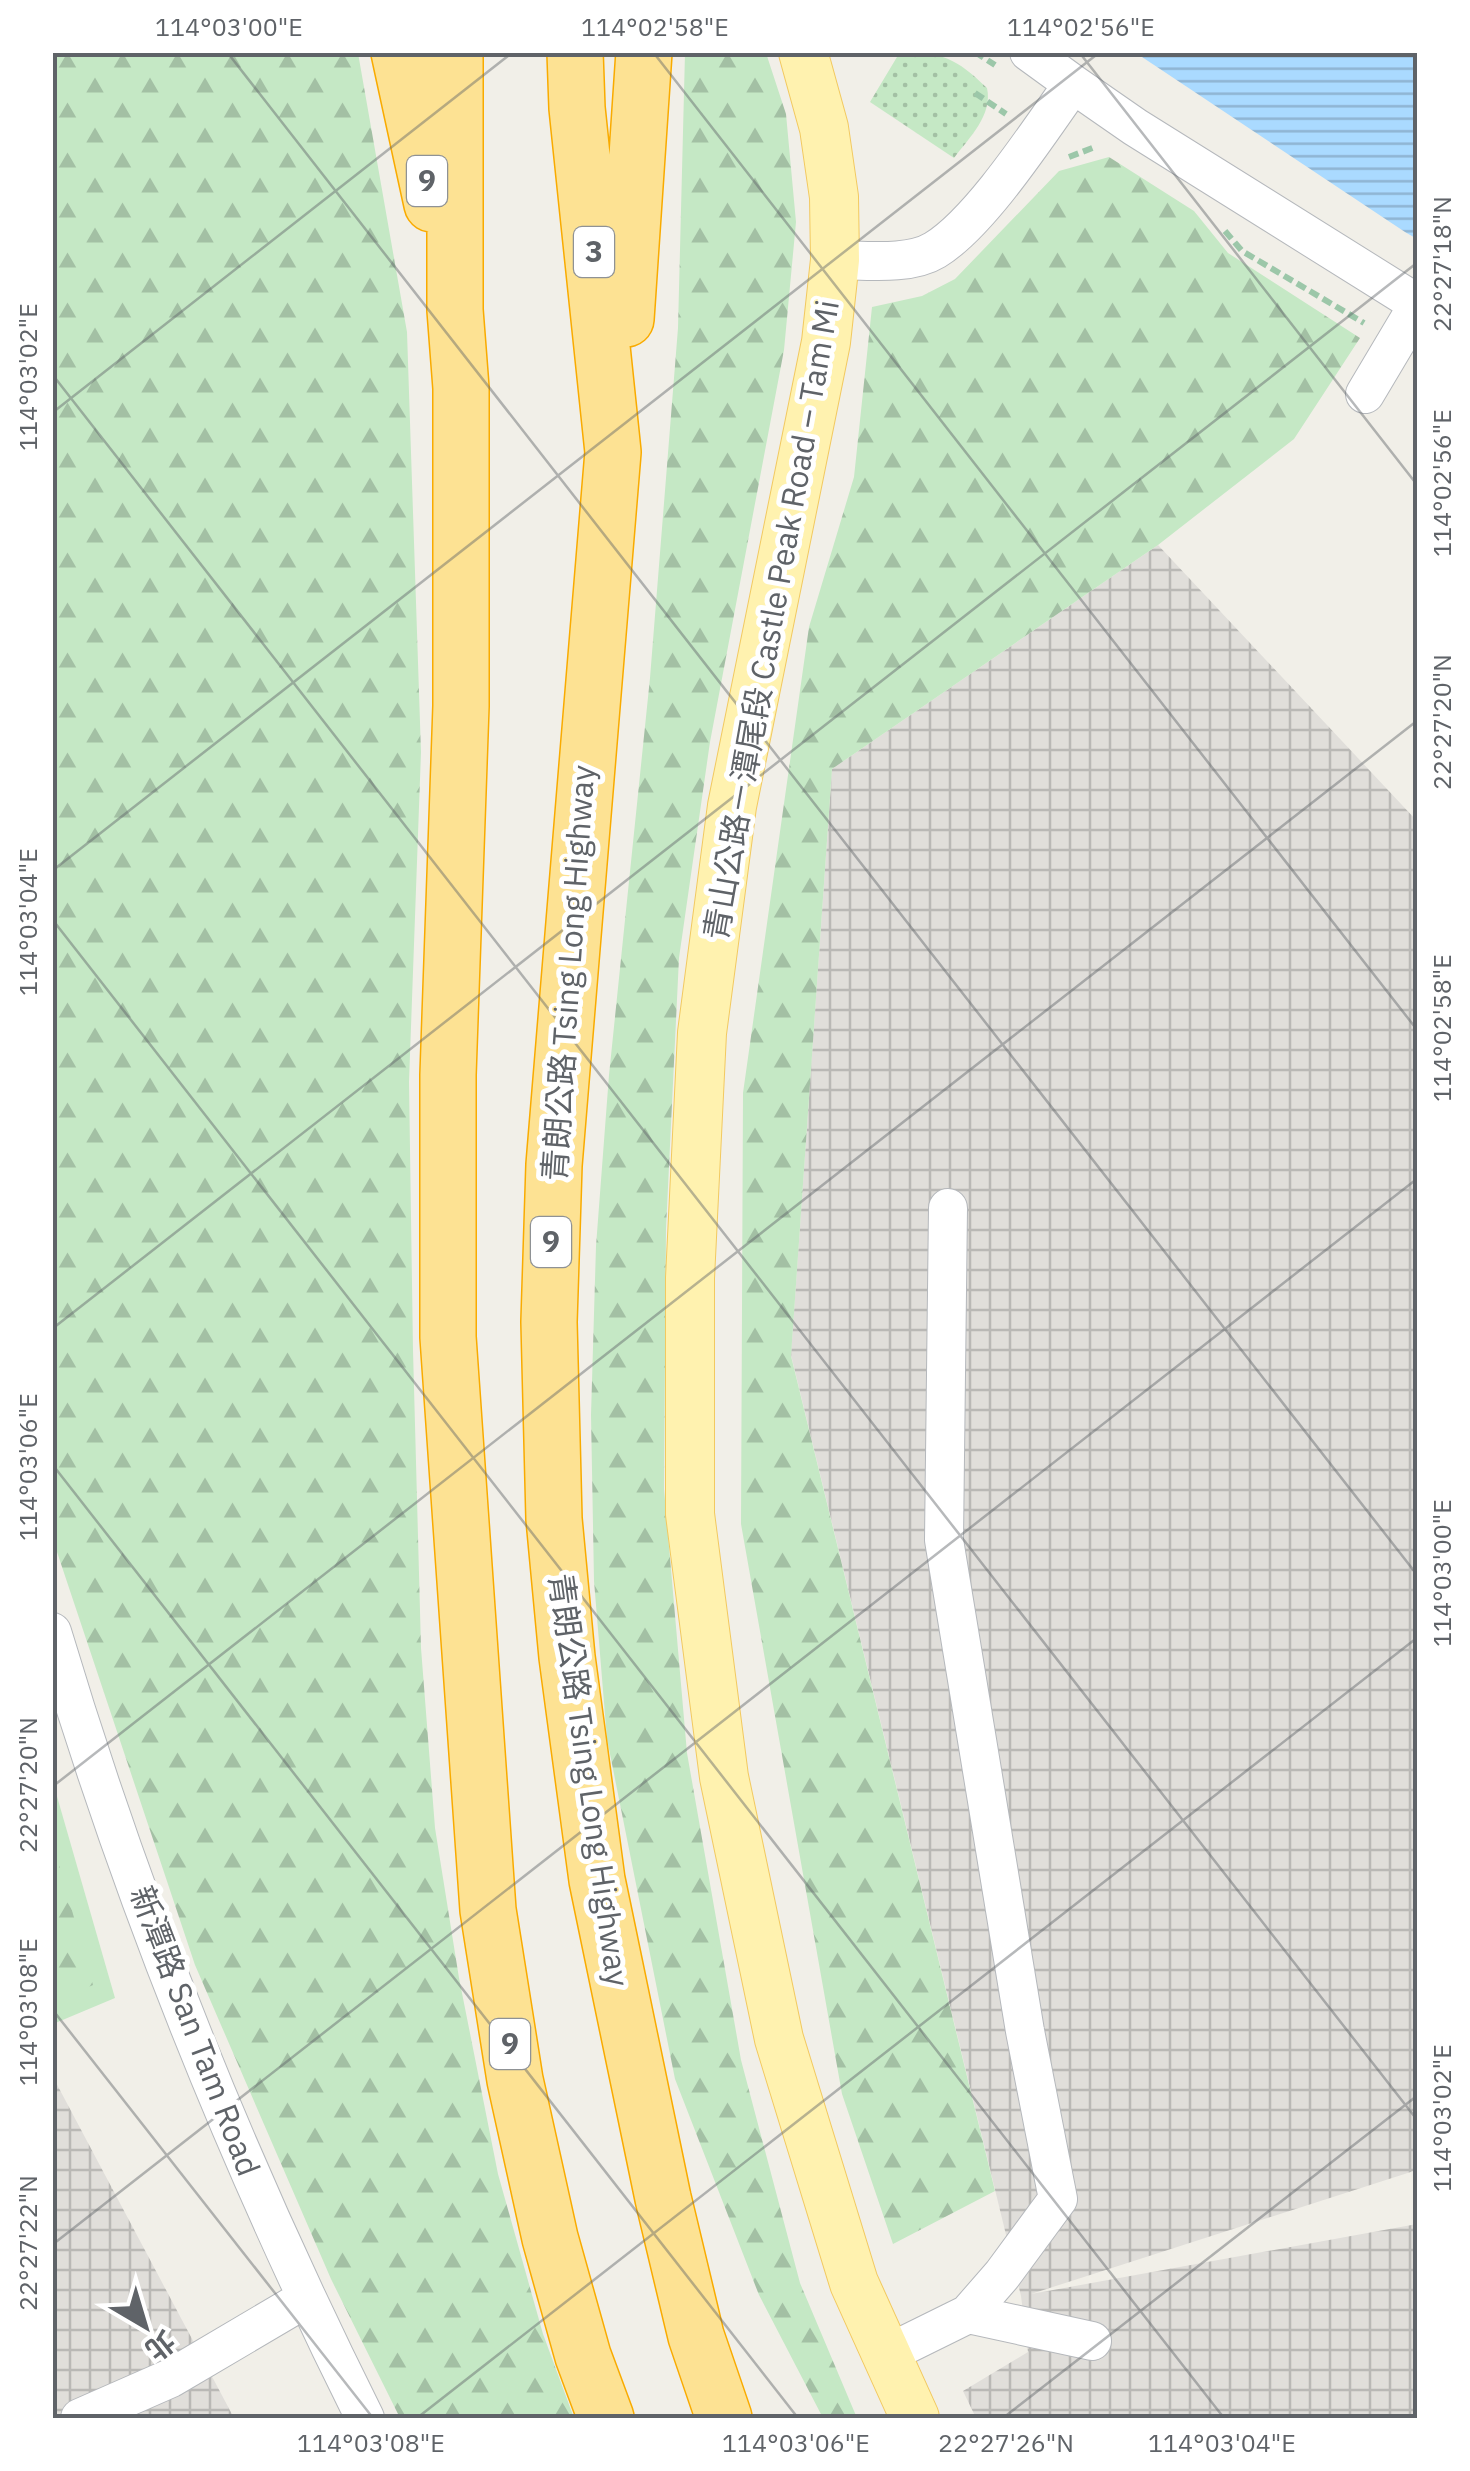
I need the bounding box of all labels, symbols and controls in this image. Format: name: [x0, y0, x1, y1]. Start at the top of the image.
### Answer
text: 114°03'00"E: [155, 10, 303, 43]
text: 114°02'58"E: [581, 10, 729, 43]
text: 114°02'56"E: [1007, 10, 1155, 43]
road number: 9: [407, 156, 447, 206]
text: 22°27'18"N: [1425, 196, 1458, 332]
road number: 3: [574, 227, 614, 277]
street label: 青山公路－潭尾段 Castle Peak Road – Tam Mi: [694, 297, 848, 943]
text: 114°03'02"E: [11, 303, 44, 451]
text: 114°02'56"E: [1425, 409, 1458, 557]
text: 22°27'20"N: [1425, 654, 1458, 790]
street label: 青朗公路 Tsing Long Highway: [533, 764, 603, 1182]
text: 114°03'04"E: [11, 848, 44, 996]
text: 114°02'58"E: [1425, 954, 1458, 1102]
road number: 9: [531, 1217, 571, 1267]
text: 114°03'06"E: [11, 1393, 44, 1541]
text: 114°03'00"E: [1425, 1499, 1458, 1647]
street label: 青朗公路 Tsing Long Highway: [540, 1571, 640, 1989]
text: 22°27'20"N: [11, 1717, 44, 1853]
street label: 新潭路 San Tam Road: [121, 1880, 271, 2182]
text: 114°03'08"E: [11, 1938, 44, 2086]
road number: 9: [490, 2019, 530, 2069]
text: 114°03'02"E: [1425, 2044, 1458, 2192]
text: 22°27'22"N: [11, 2175, 44, 2311]
north arrow: [95, 2276, 195, 2376]
text: 北: [138, 2323, 183, 2369]
text: 114°03'08"E: [297, 2426, 445, 2459]
text: 114°03'06"E: [722, 2426, 870, 2459]
text: 22°27'26"N: [938, 2426, 1074, 2459]
text: 114°03'04"E: [1148, 2426, 1296, 2459]

